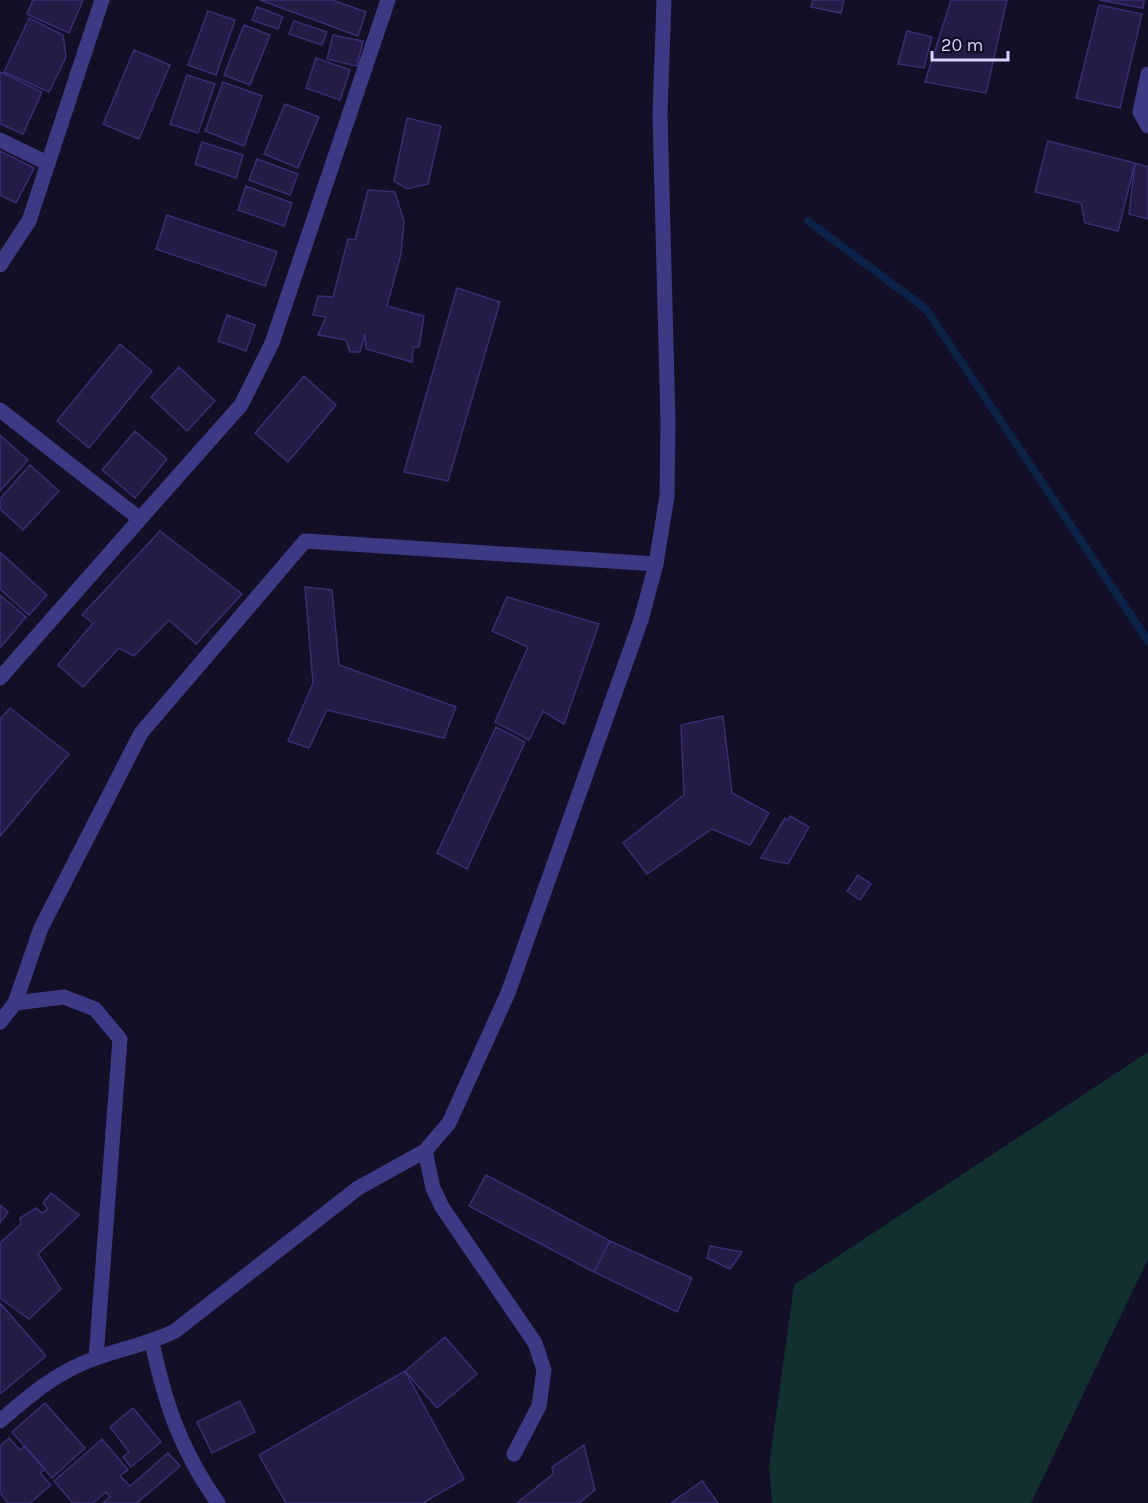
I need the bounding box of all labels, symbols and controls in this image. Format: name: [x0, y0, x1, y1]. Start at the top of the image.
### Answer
scale bar: [932, 24, 1008, 62]
text: 20 m: [941, 34, 983, 56]

